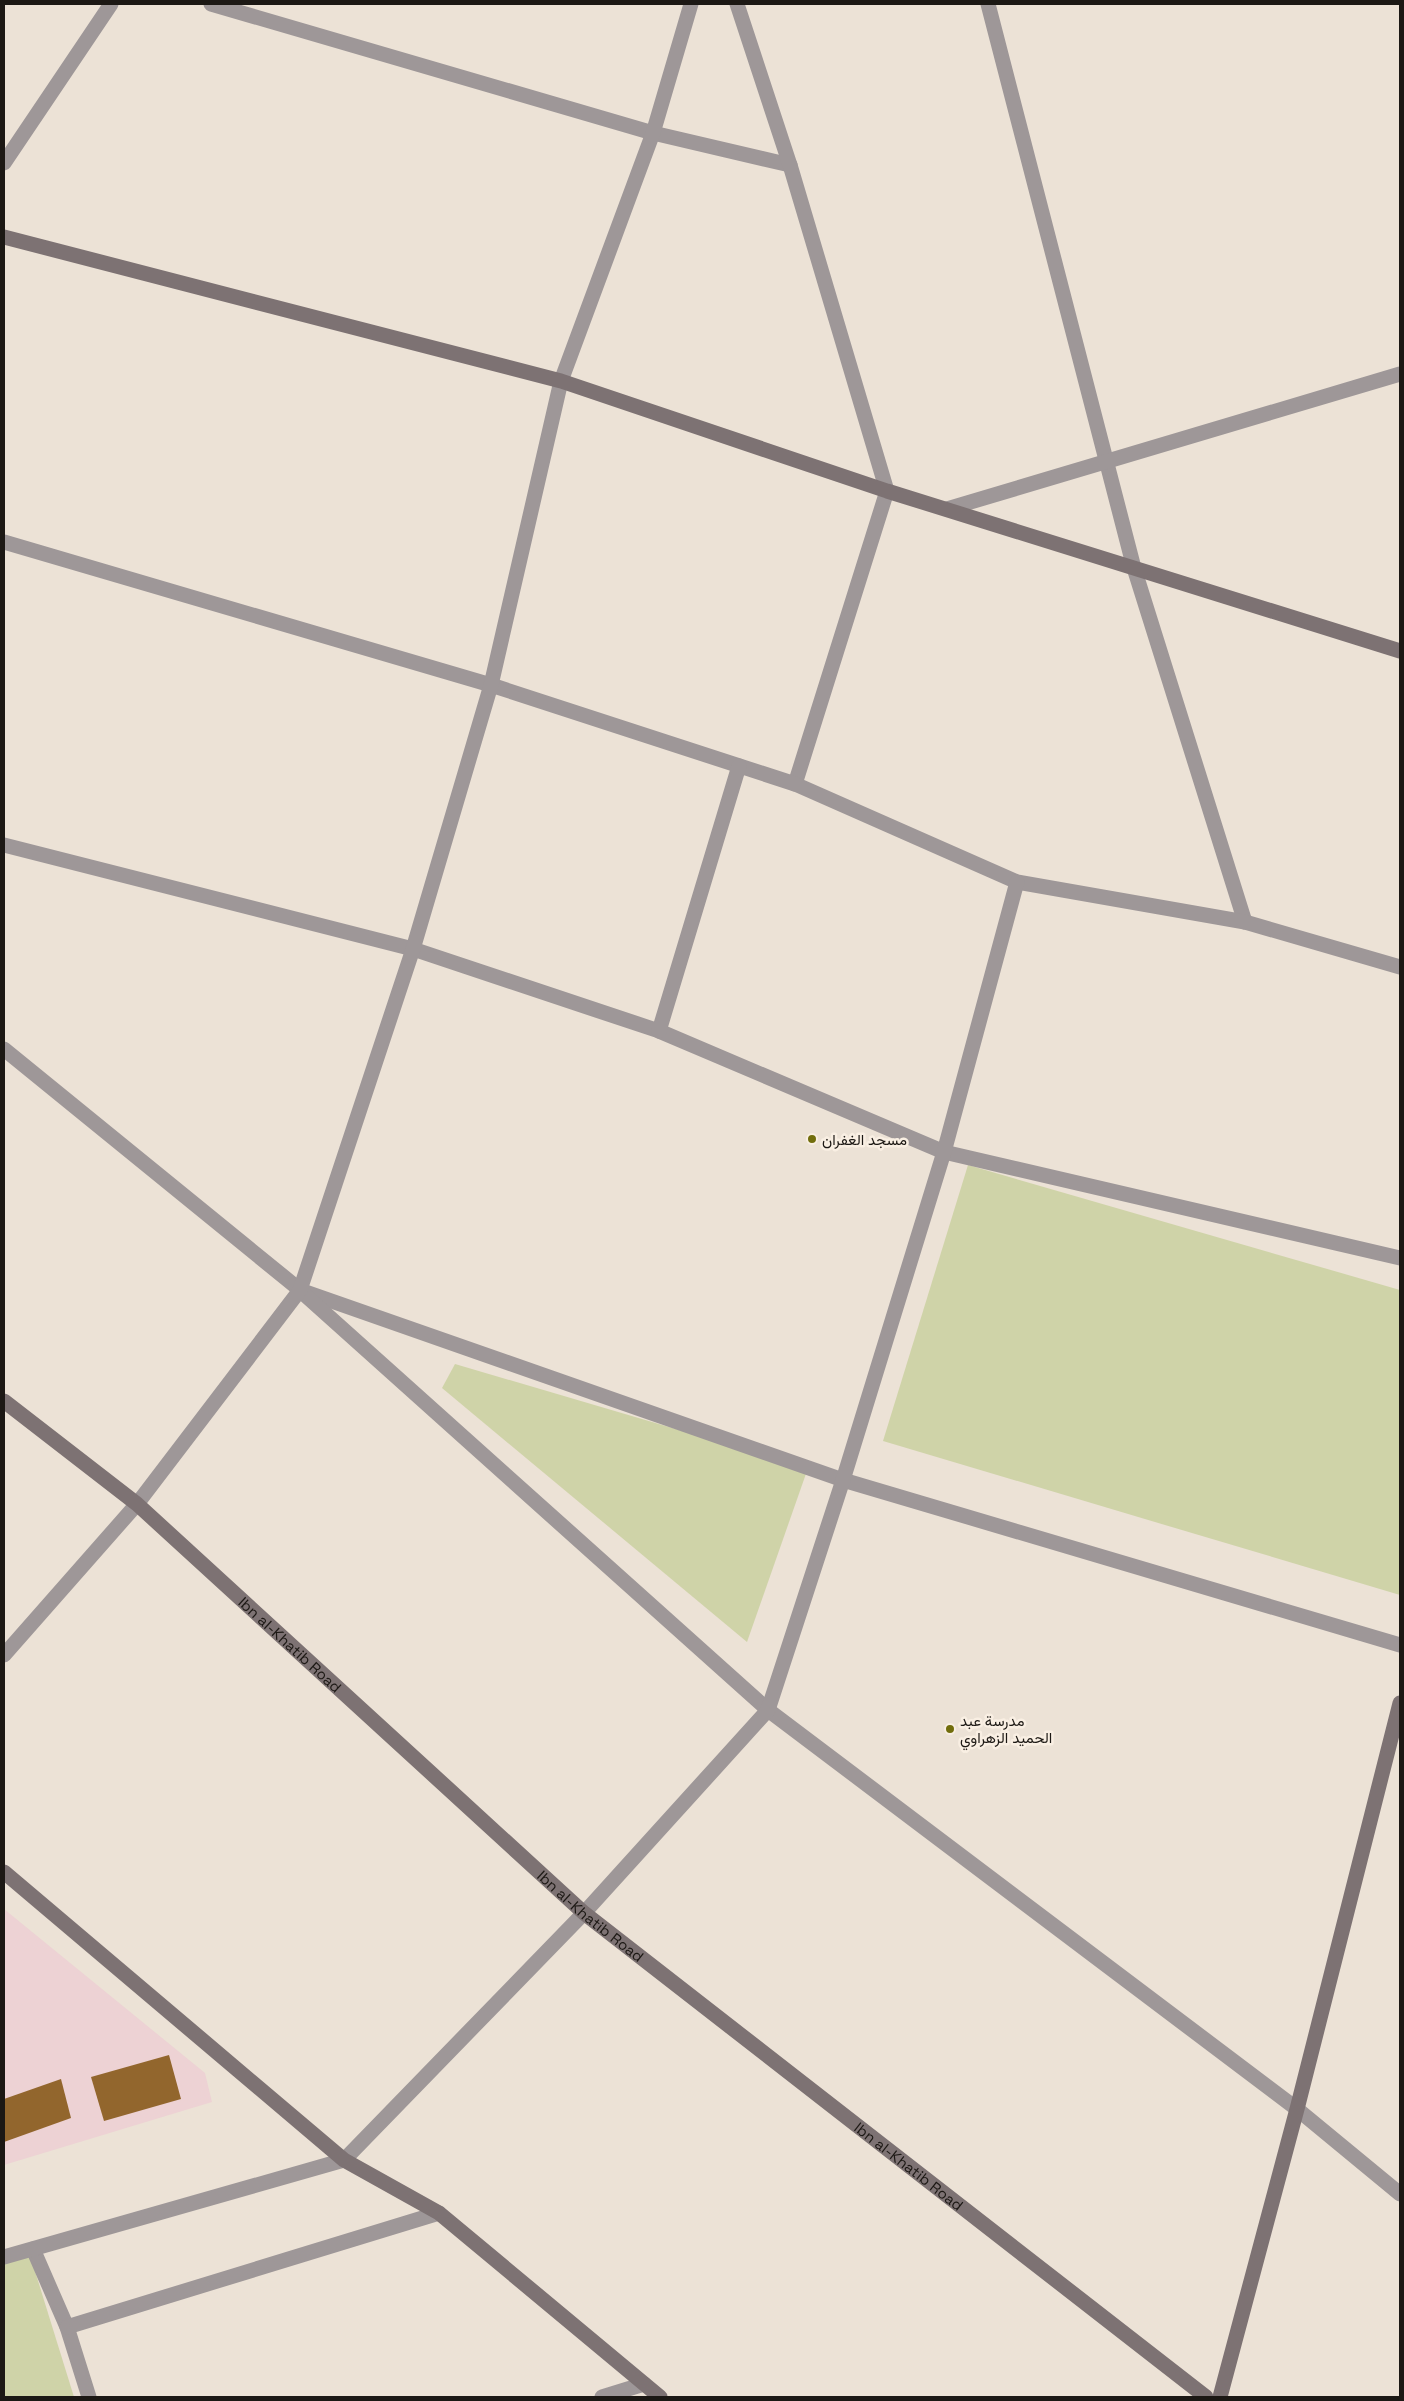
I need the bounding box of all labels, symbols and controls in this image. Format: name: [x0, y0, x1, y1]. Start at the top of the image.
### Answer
place label: مسجد الغفران: [822, 1130, 907, 1149]
marker: مسجد الغفران: [806, 1133, 818, 1145]
street label: Ibn al-Khatib Road: [235, 1592, 346, 1696]
place label: مدرسة عبد الحميد الزهراوي: [960, 1711, 1052, 1751]
marker: مدرسة عبد الحميد الزهراوي: [944, 1723, 956, 1735]
street label: Ibn al-Khatib Road: [534, 1866, 648, 1966]
street label: Ibn al-Khatib Road: [851, 2118, 967, 2214]

